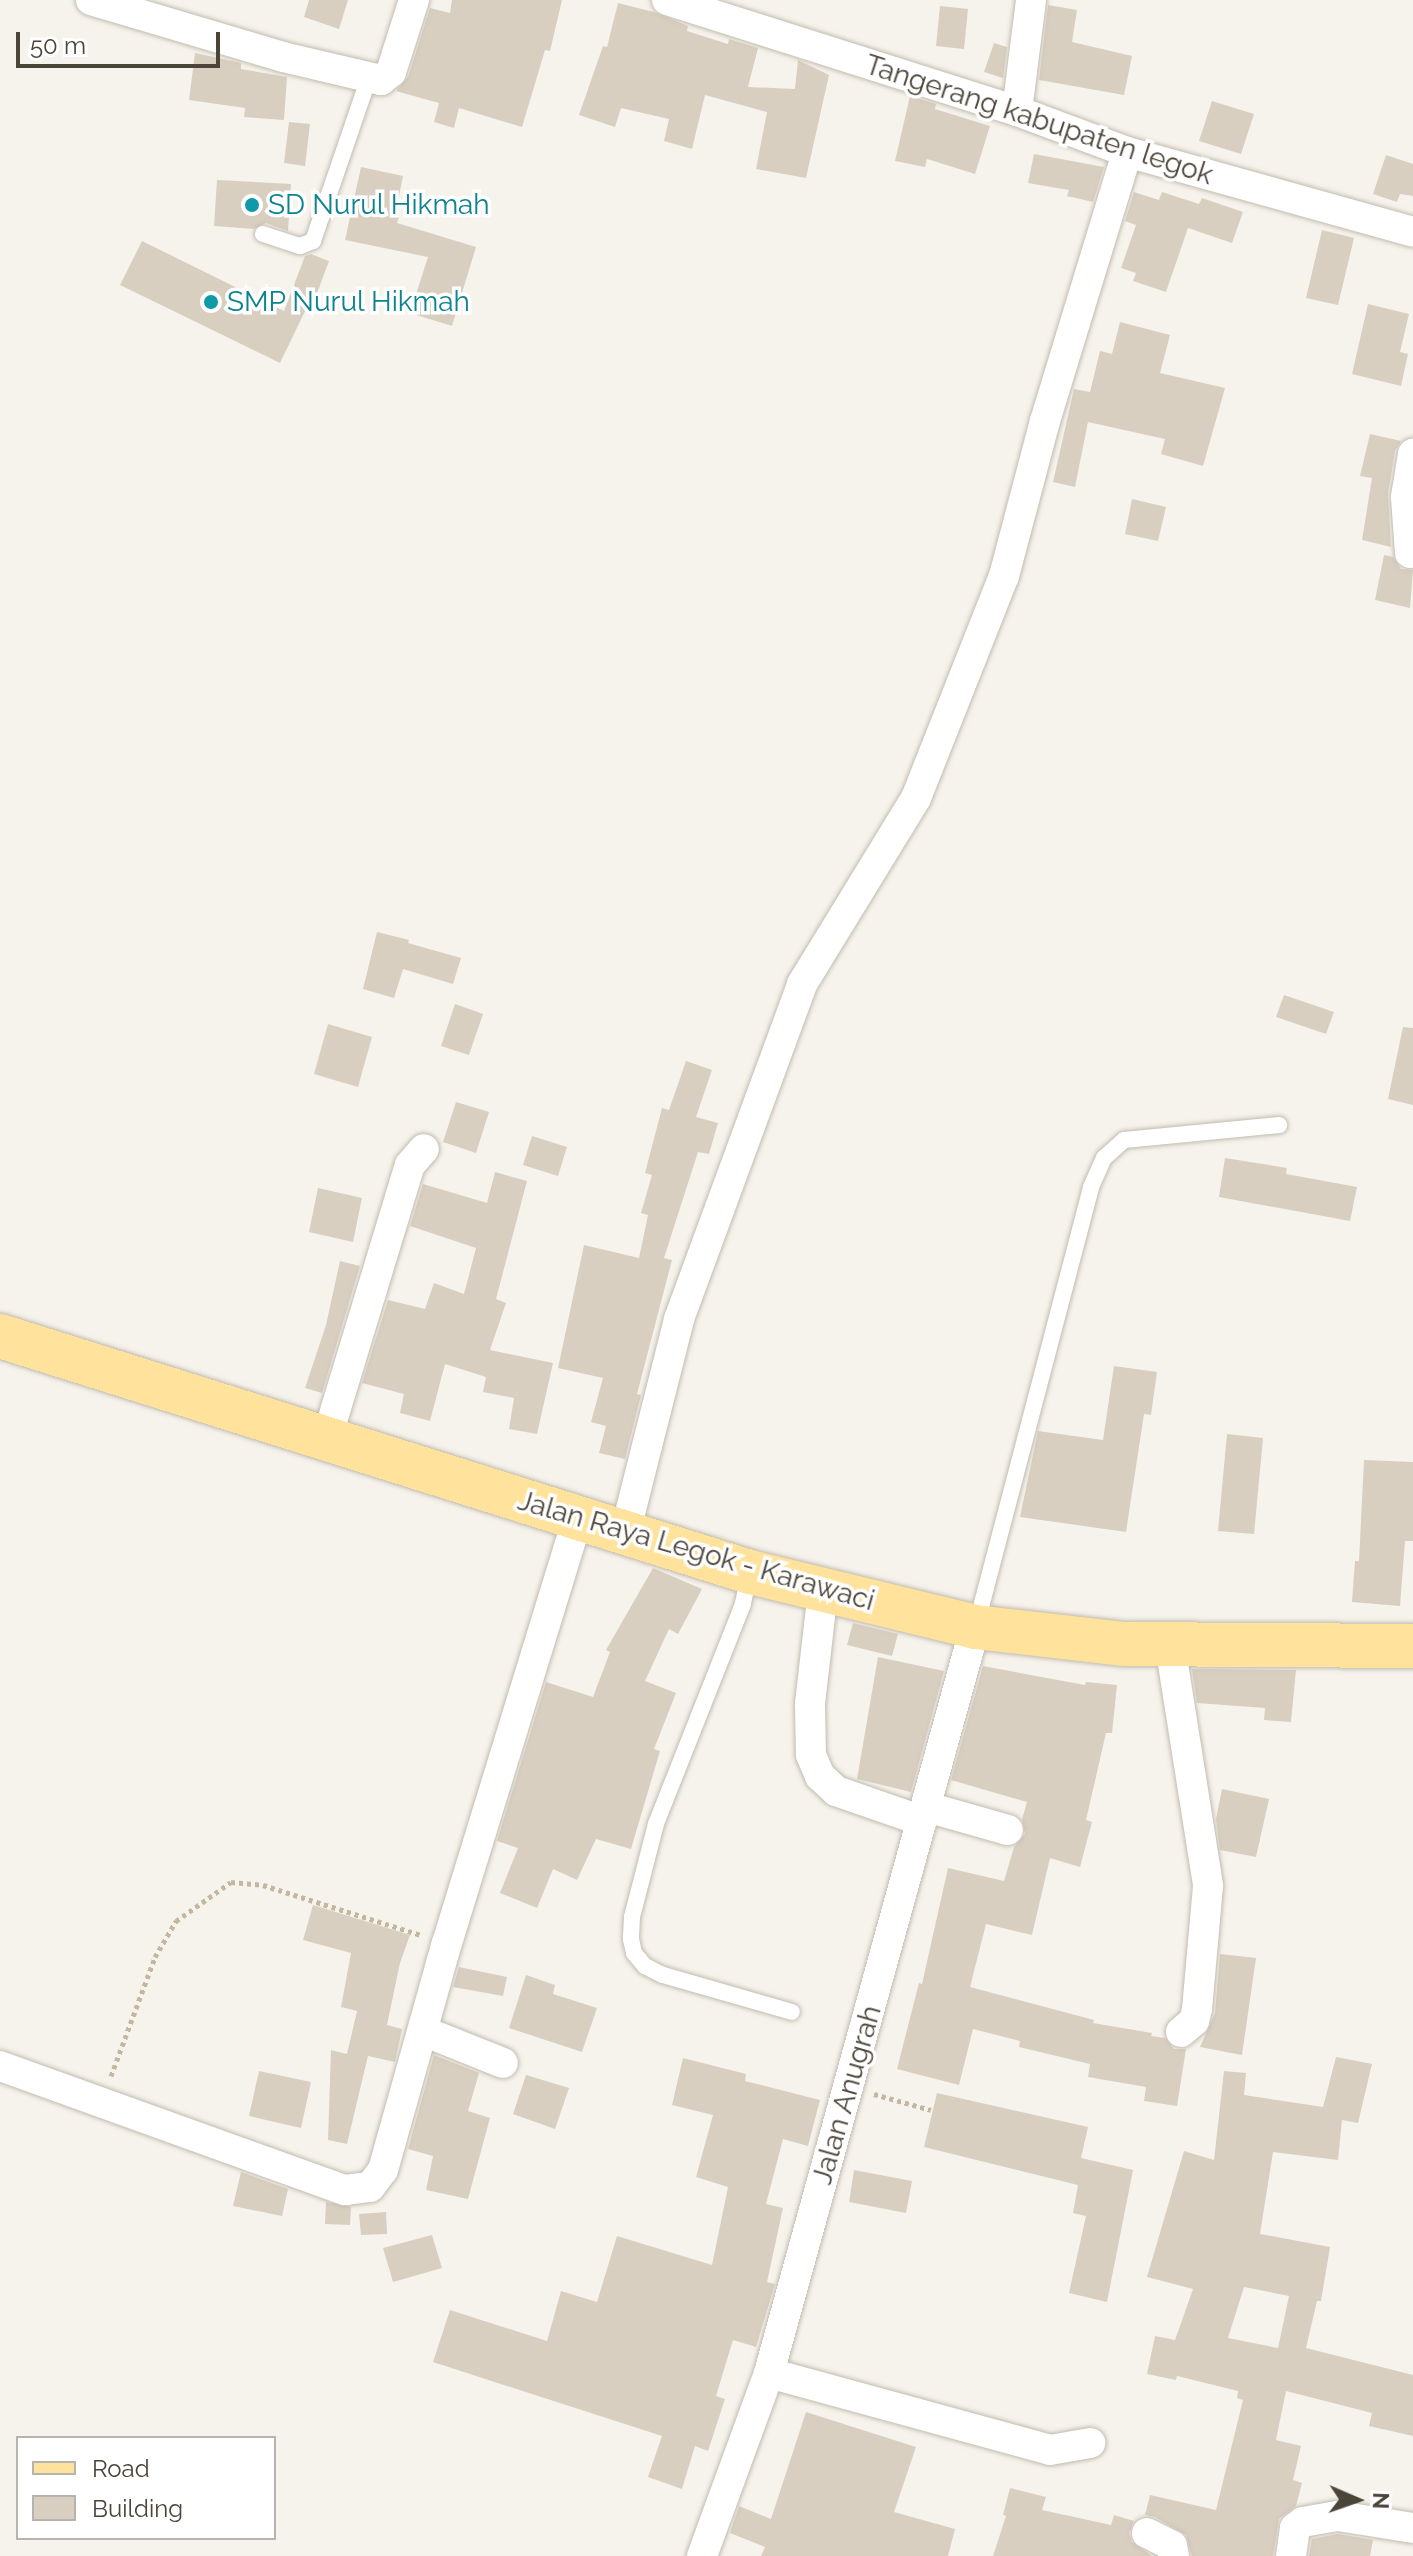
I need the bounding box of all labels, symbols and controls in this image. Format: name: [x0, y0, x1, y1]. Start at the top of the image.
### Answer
scale bar: [20, 16, 224, 66]
text: 50 m: [30, 31, 86, 60]
street label: Tangerang kabupaten legok: [861, 48, 1217, 192]
place label: SD Nurul Hikmah: [268, 188, 491, 222]
marker: SD Nurul Hikmah: [243, 196, 261, 214]
place label: SMP Nurul Hikmah: [227, 285, 471, 319]
marker: SMP Nurul Hikmah: [202, 293, 220, 311]
street label: Jalan Raya Legok - Karawaci: [514, 1484, 878, 1618]
street label: Jalan Anugrah: [805, 2001, 889, 2189]
legend: [16, 2436, 276, 2540]
text: Road: [92, 2454, 150, 2483]
north arrow: [1317, 2460, 1397, 2540]
text: N: [1368, 2492, 1394, 2510]
text: Building: [92, 2494, 183, 2523]

